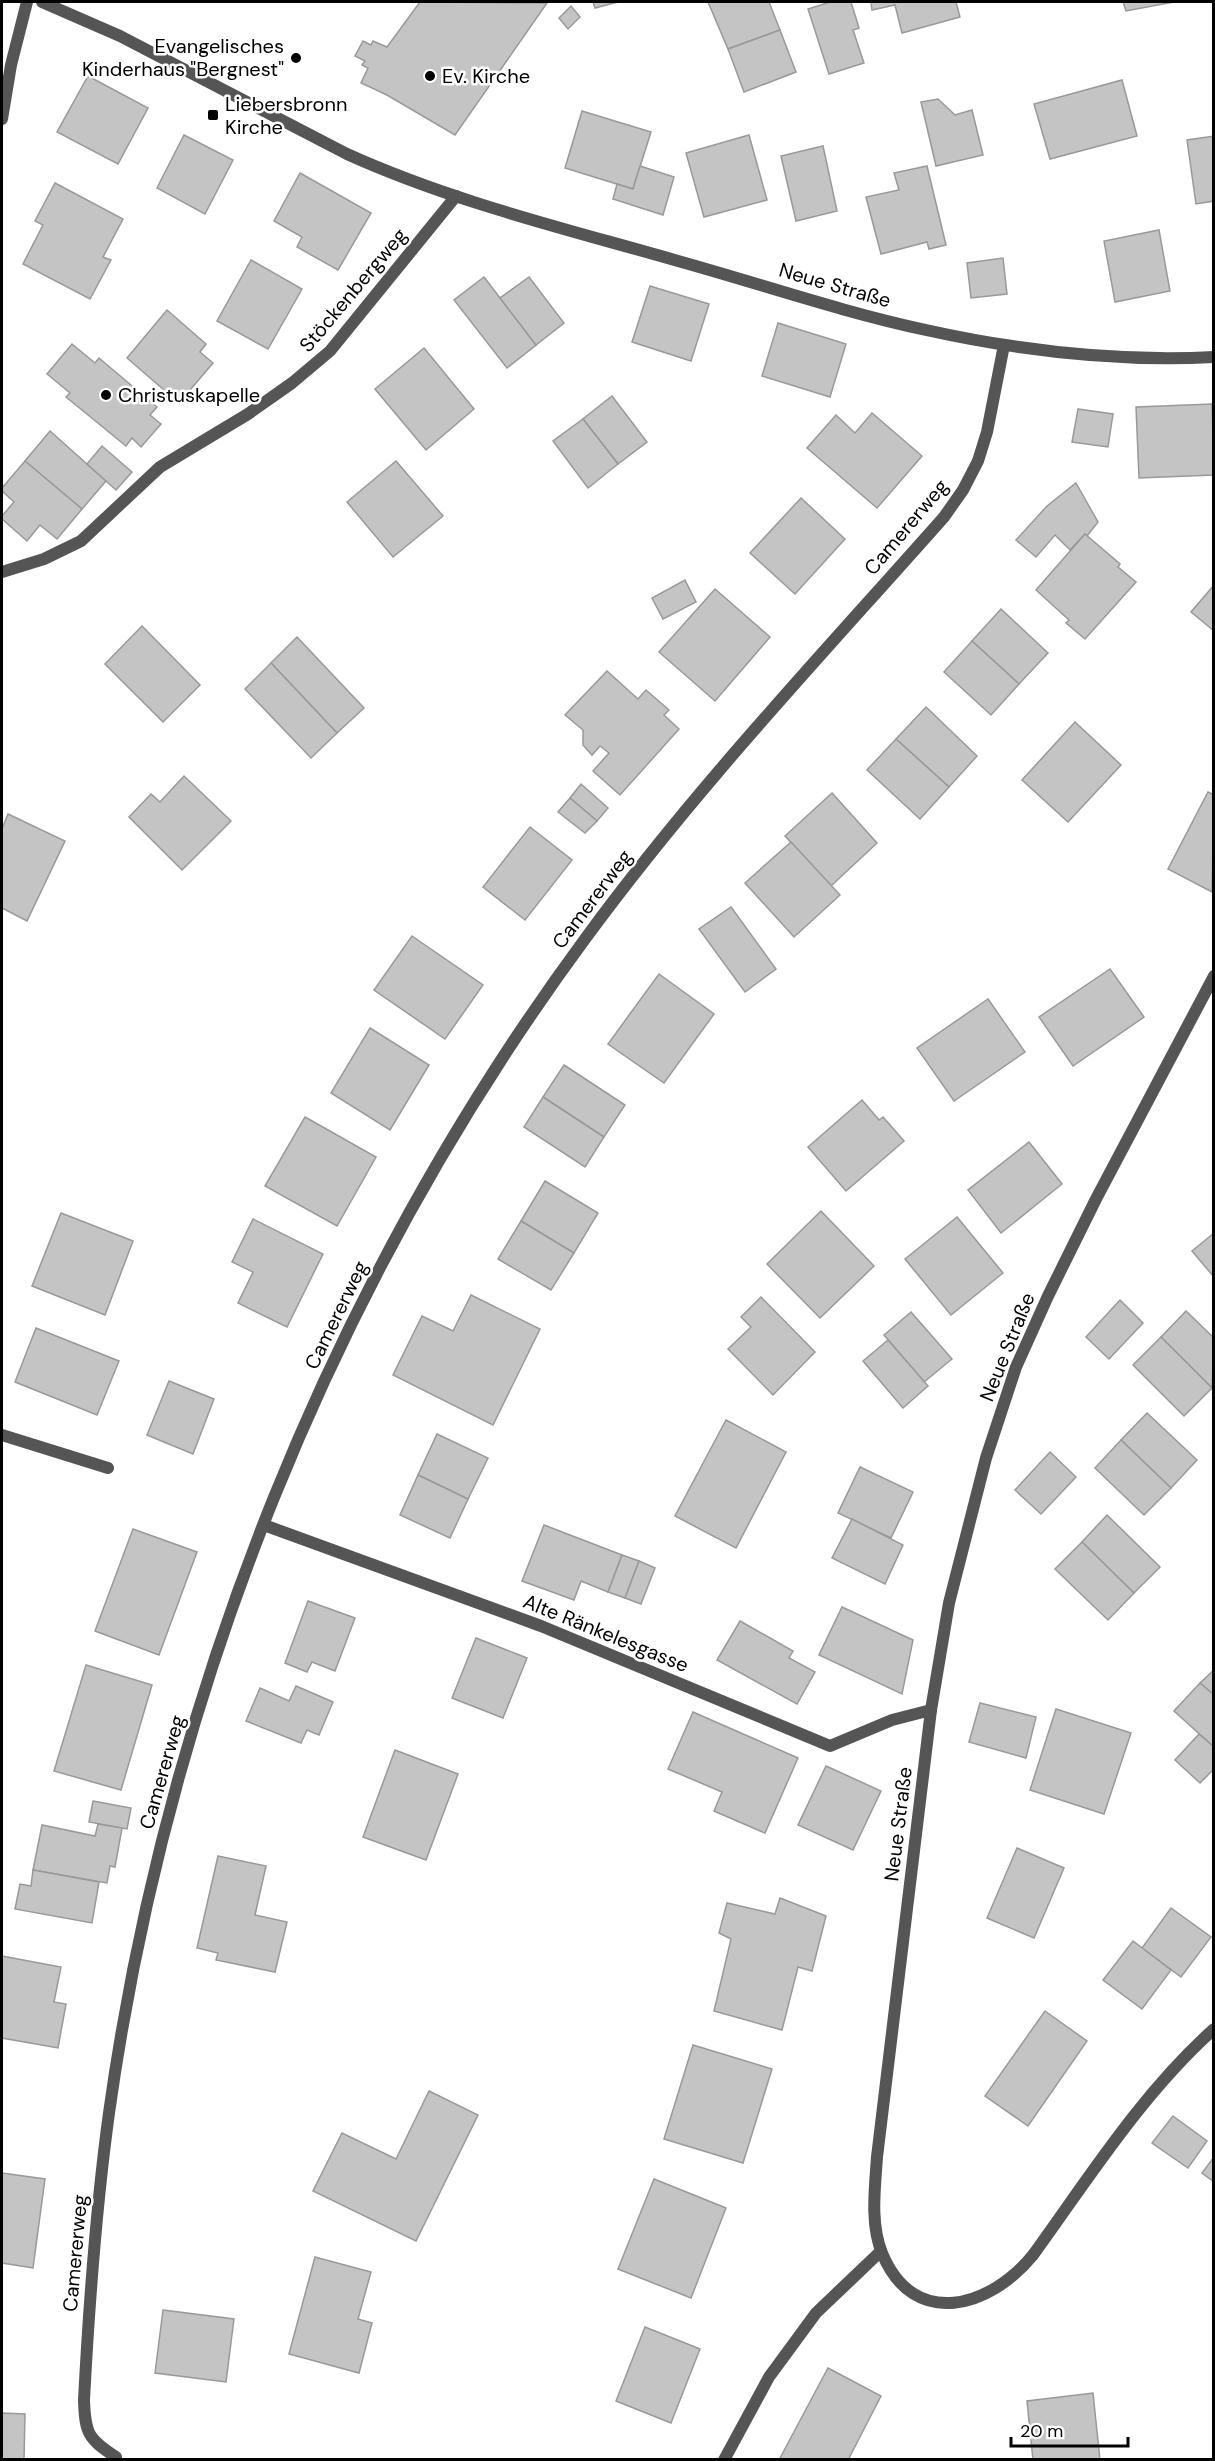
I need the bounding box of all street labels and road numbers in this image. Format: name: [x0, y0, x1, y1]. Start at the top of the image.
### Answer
street label: Stöckenbergweg: [293, 223, 413, 357]
street label: Neue Straße: [776, 257, 894, 313]
street label: Camererweg: [858, 474, 954, 580]
street label: Camererweg: [546, 844, 638, 954]
street label: Camererweg: [299, 1256, 373, 1374]
street label: Neue Straße: [973, 1289, 1041, 1405]
street label: Alte Ränkelesgasse: [520, 1588, 692, 1678]
street label: Camererweg: [133, 1712, 191, 1832]
street label: Neue Straße: [878, 1765, 918, 1883]
street label: Camererweg: [57, 2193, 93, 2313]

